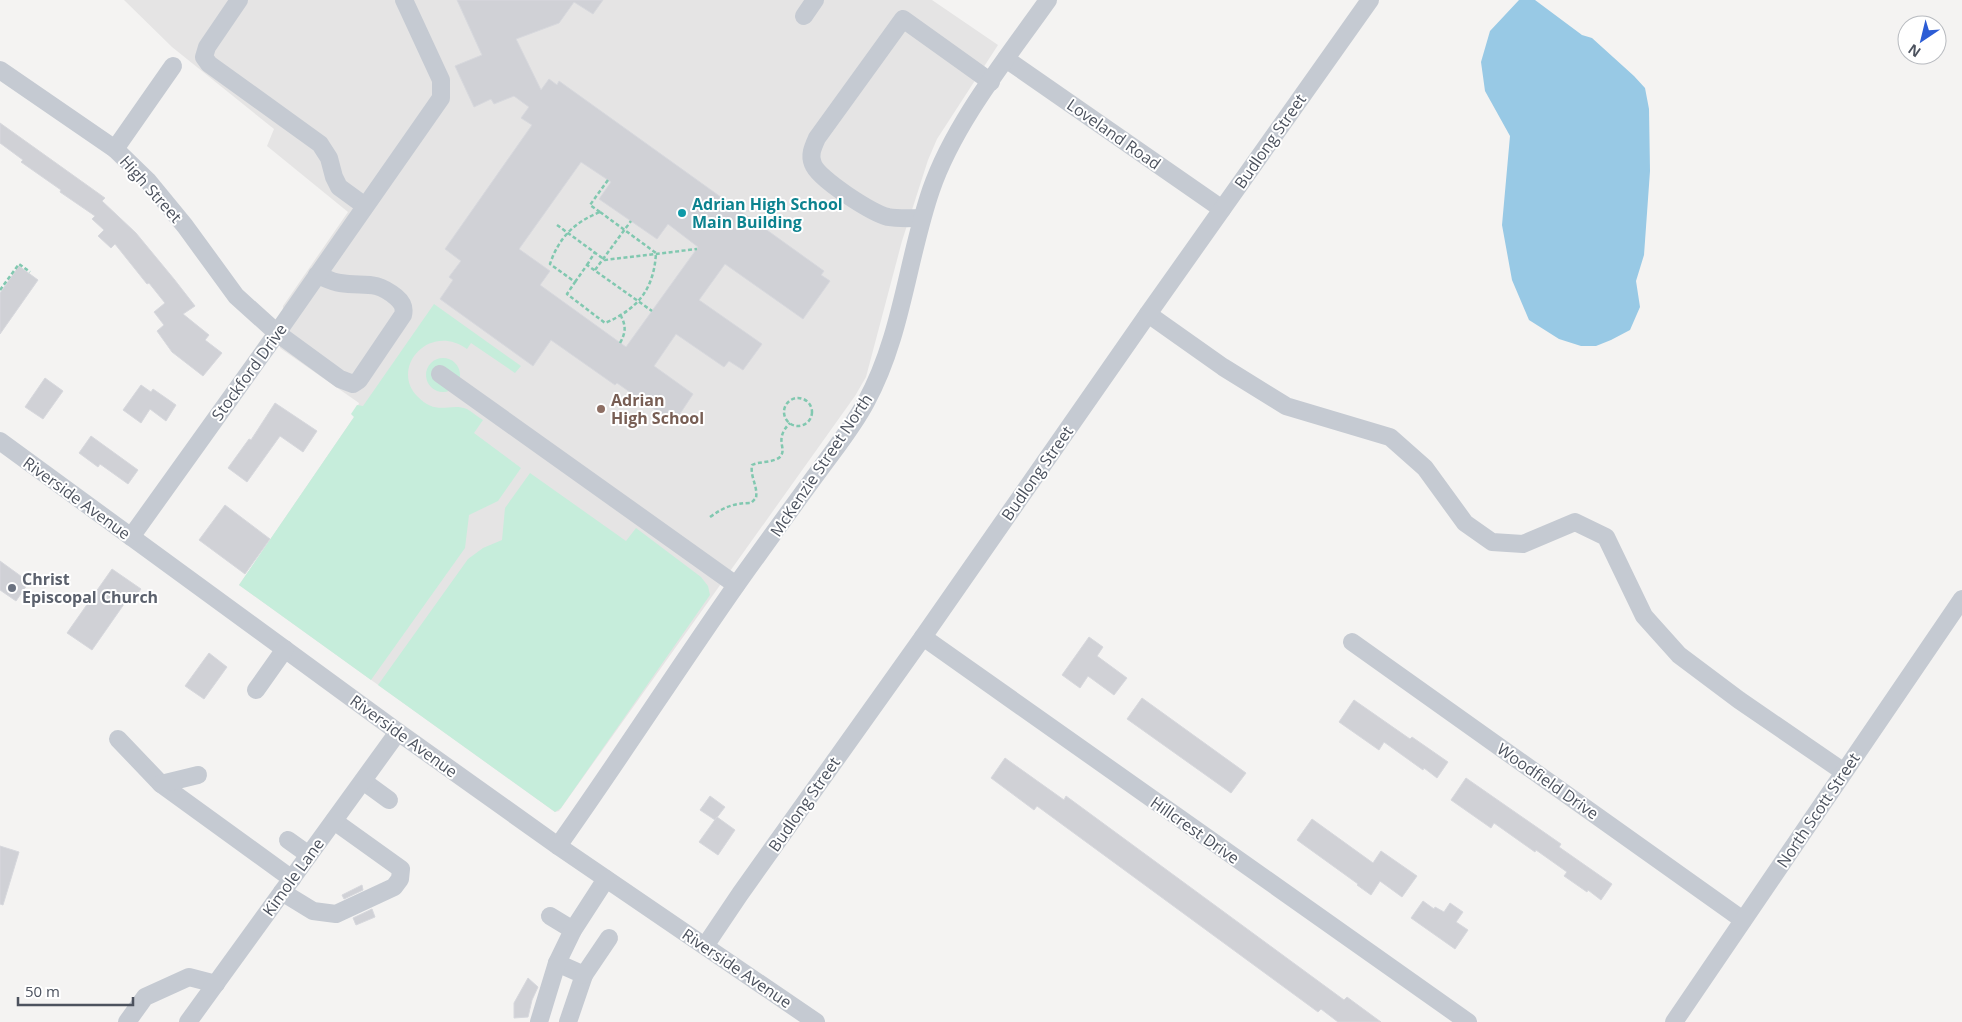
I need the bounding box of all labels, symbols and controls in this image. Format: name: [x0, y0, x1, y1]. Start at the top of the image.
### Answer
north arrow: [1897, 15, 1947, 65]
text: N: [1904, 40, 1924, 62]
street label: Budlong Street: [1229, 89, 1311, 193]
street label: Loveland Road: [1063, 93, 1165, 175]
street label: High Street: [115, 151, 187, 227]
place label: Adrian High School Main Building: [692, 193, 843, 233]
marker: Adrian High School Main Building: [676, 207, 688, 219]
street label: Stockford Drive: [206, 319, 292, 425]
place label: Adrian High School: [611, 389, 704, 429]
street label: McKenzie Street North: [765, 389, 877, 541]
marker: Adrian High School: [595, 403, 607, 415]
street label: Budlong Street: [996, 421, 1078, 525]
street label: Riverside Avenue: [19, 452, 135, 544]
place label: Christ Episcopal Church: [22, 568, 158, 608]
marker: Christ Episcopal Church: [6, 582, 18, 594]
street label: Riverside Avenue: [346, 690, 462, 782]
street label: Woodfield Drive: [1493, 738, 1603, 824]
street label: North Scott Street: [1771, 748, 1865, 872]
street label: Budlong Street: [763, 752, 845, 856]
street label: Hillcrest Drive: [1146, 791, 1244, 869]
street label: Kimole Lane: [257, 834, 329, 920]
street label: Riverside Avenue: [678, 923, 796, 1013]
scale bar: [18, 974, 132, 1006]
text: 50 m: [25, 981, 60, 1001]

